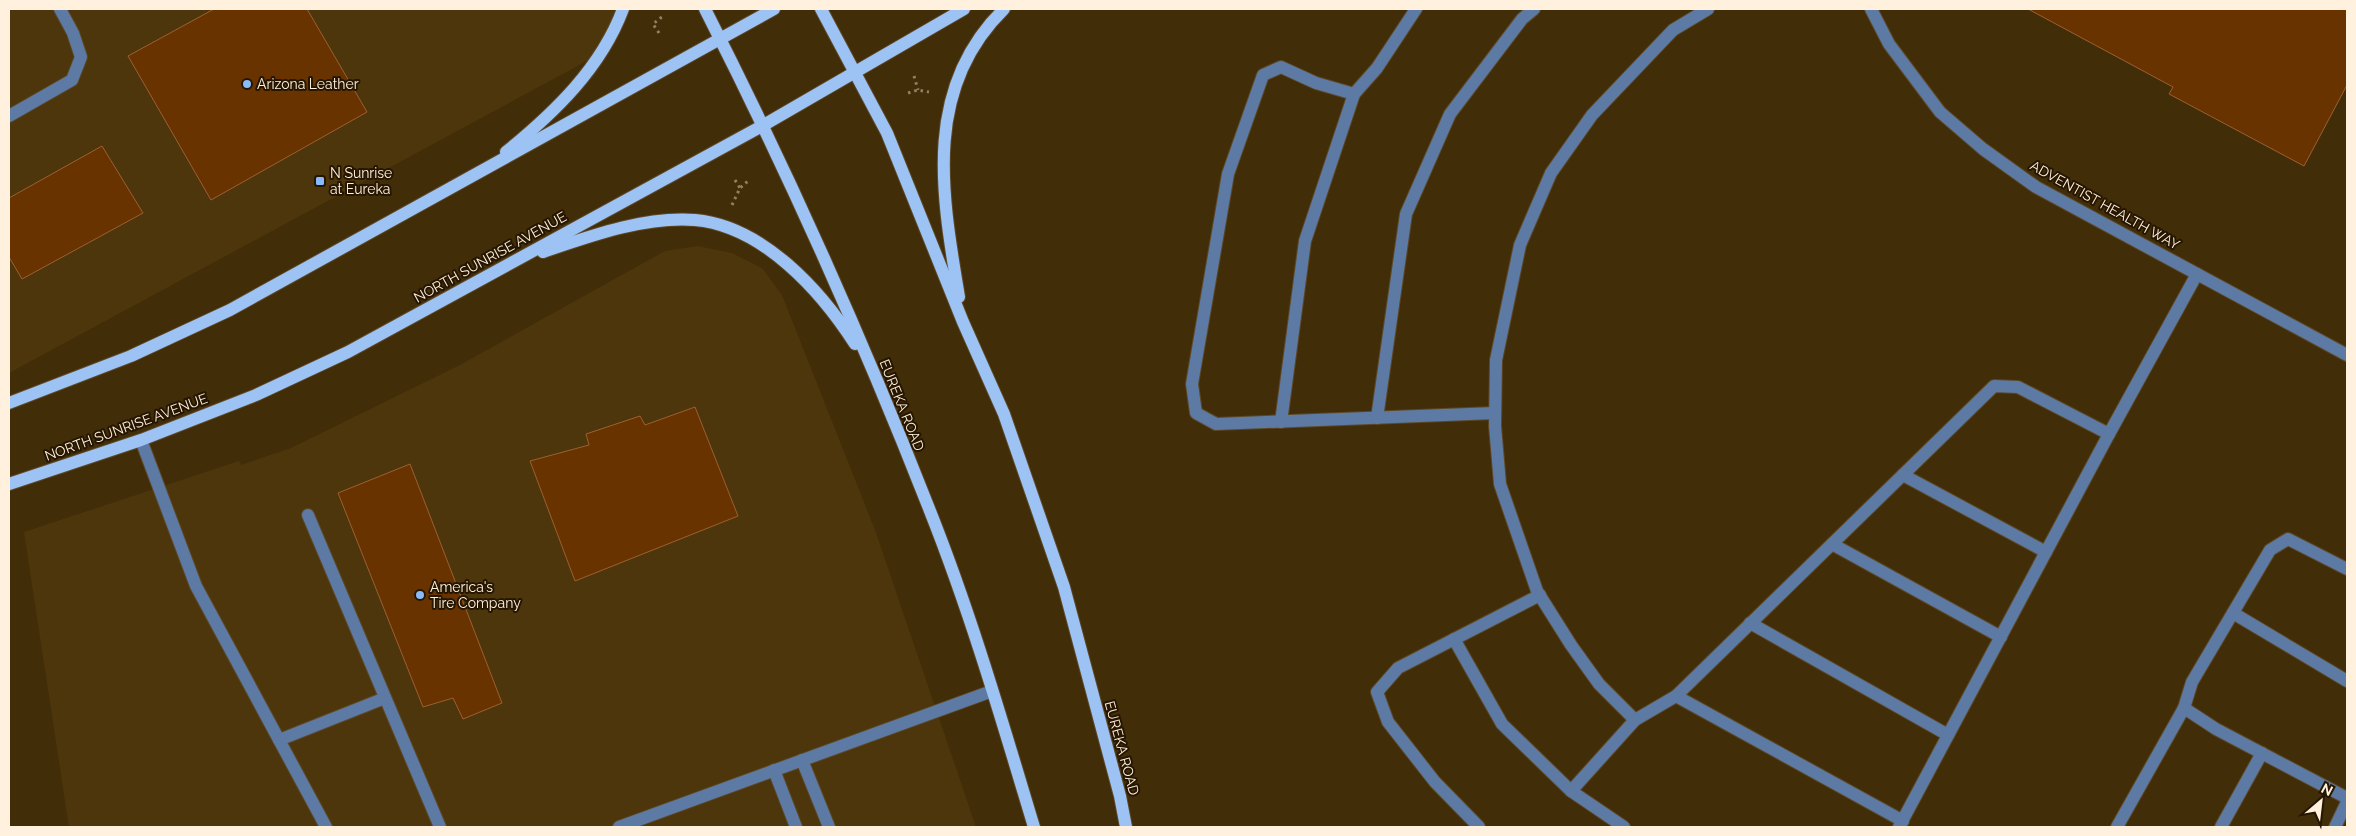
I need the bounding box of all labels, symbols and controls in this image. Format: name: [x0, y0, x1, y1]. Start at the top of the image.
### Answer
place label: Arizona Leather: [257, 76, 359, 92]
marker: Arizona Leather: [241, 78, 253, 90]
street label: ADVENTIST HEALTH WAY: [2028, 157, 2182, 253]
place label: N Sunrise at Eureka: [330, 165, 392, 197]
marker: N Sunrise at Eureka: [314, 175, 326, 187]
street label: NORTH SUNRISE AVENUE: [411, 208, 569, 306]
street label: EUREKA ROAD: [876, 357, 928, 453]
street label: NORTH SUNRISE AVENUE: [42, 390, 210, 464]
place label: America's Tire Company: [430, 579, 521, 611]
marker: America's Tire Company: [414, 589, 426, 601]
street label: EUREKA ROAD: [1102, 699, 1142, 797]
north arrow: [2296, 776, 2346, 826]
text: N: [2319, 780, 2336, 799]

